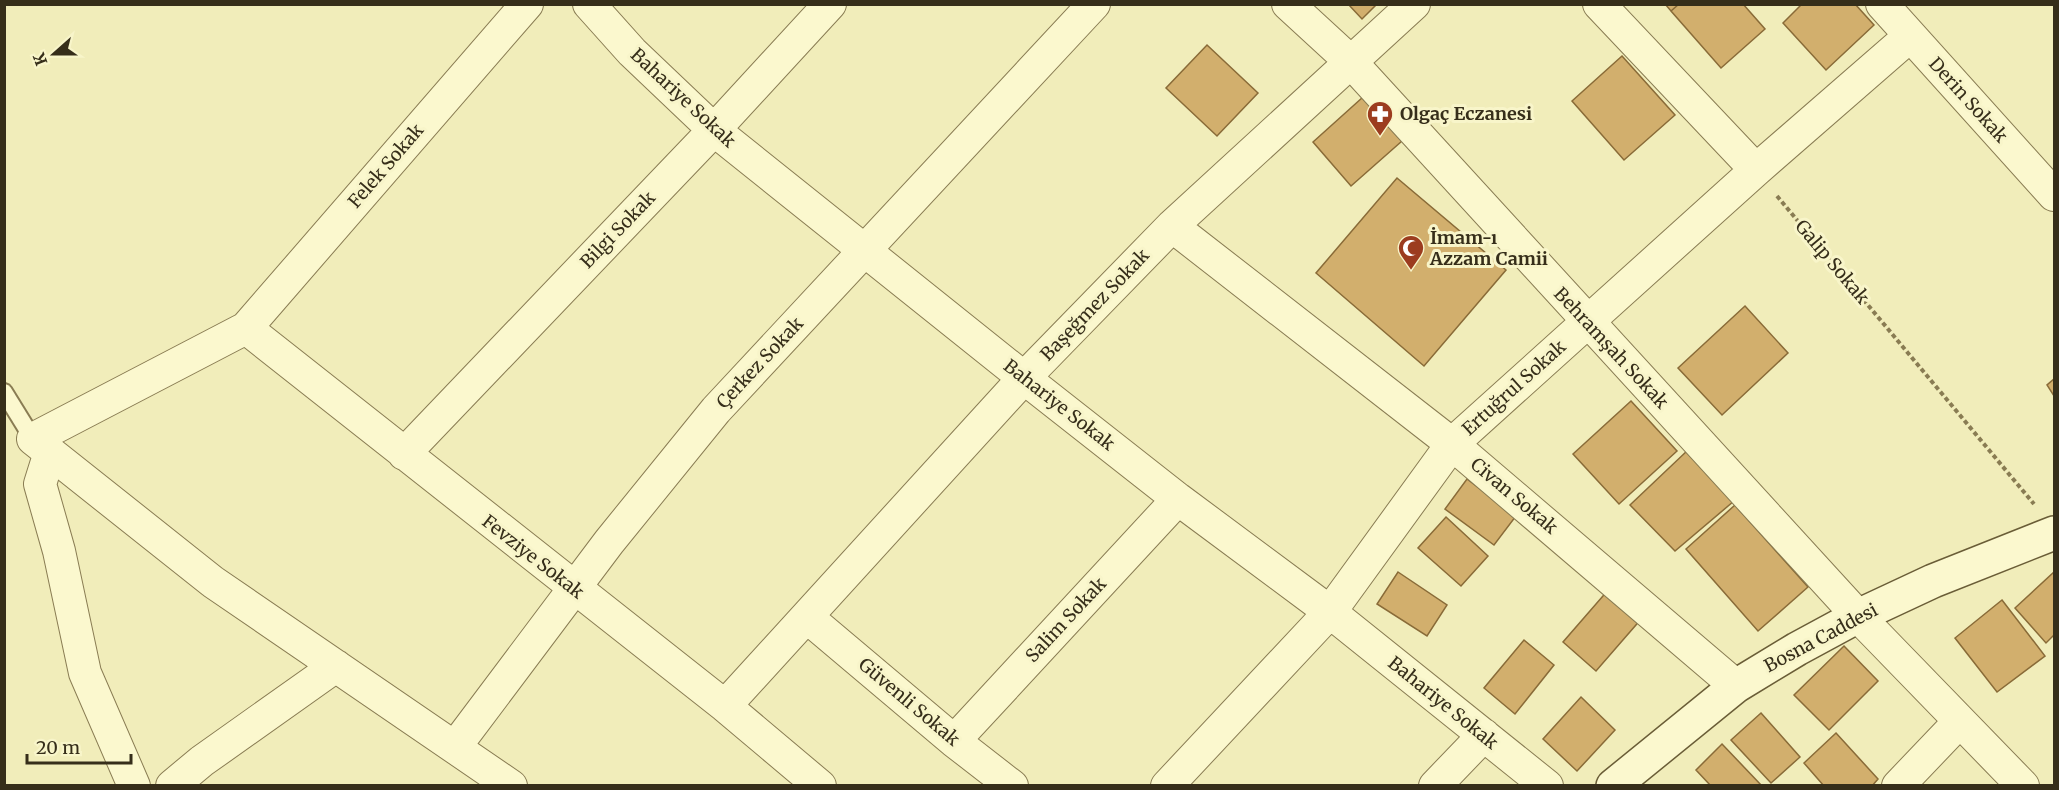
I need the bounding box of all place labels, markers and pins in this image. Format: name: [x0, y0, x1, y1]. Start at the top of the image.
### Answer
pharmacy icon: Olgaç Eczanesi: [1365, 99, 1395, 137]
place label: Olgaç Eczanesi: [1400, 102, 1532, 125]
place label: İmam-ı Azzam Camii: [1429, 226, 1548, 270]
mosque icon: İmam-ı Azzam Camii: [1396, 233, 1426, 271]

